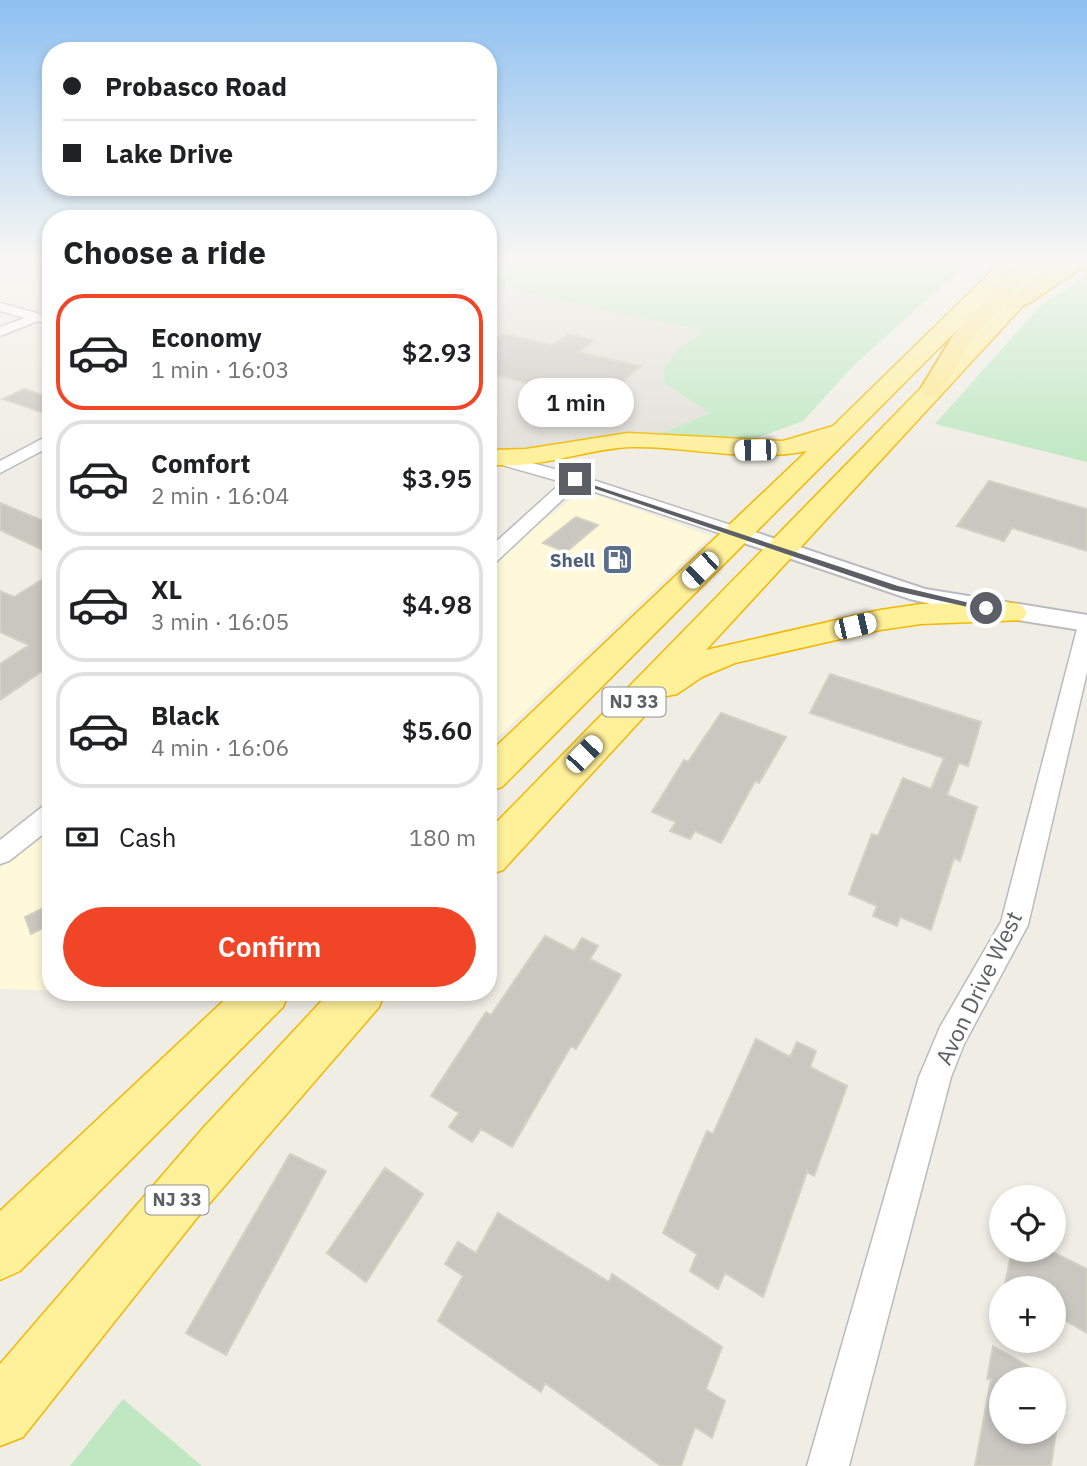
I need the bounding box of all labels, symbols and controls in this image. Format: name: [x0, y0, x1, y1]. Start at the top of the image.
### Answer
text: Probasco Road: [105, 69, 287, 103]
text: Lake Drive: [105, 136, 233, 170]
text: Choose a ride: [63, 231, 266, 273]
text: Economy: [151, 320, 262, 354]
icon: car: [67, 321, 130, 384]
text: $2.93: [402, 335, 472, 369]
text: 1 min · 16:03: [151, 354, 289, 384]
callout: 1 min: [517, 378, 633, 426]
text: 1 min: [546, 387, 606, 417]
car: [734, 439, 777, 461]
text: Comfort: [151, 446, 250, 480]
icon: car: [67, 447, 130, 510]
text: $3.95: [402, 461, 472, 495]
route end: [559, 463, 591, 495]
text: 2 min · 16:04: [151, 480, 289, 510]
fuel station icon: Shell: [601, 543, 635, 577]
place label: Shell: [550, 548, 595, 572]
car: [678, 548, 723, 592]
text: XL: [151, 572, 182, 606]
icon: car: [67, 573, 130, 636]
text: $4.98: [402, 587, 472, 621]
route start: [970, 592, 1002, 624]
text: 3 min · 16:05: [151, 606, 289, 636]
car: [833, 611, 878, 641]
road number: NJ 33: [602, 688, 666, 716]
text: Black: [151, 698, 219, 732]
icon: car: [67, 699, 130, 762]
text: $5.60: [402, 713, 472, 747]
text: 4 min · 16:06: [151, 732, 289, 762]
car: [562, 732, 607, 776]
icon: cash: [63, 818, 101, 856]
text: Cash: [119, 820, 176, 854]
text: 180 m: [409, 822, 476, 852]
street label: Avon Drive West: [928, 906, 1028, 1069]
button: Confirm: [63, 907, 476, 987]
road number: NJ 33: [146, 1185, 208, 1214]
map controls: [989, 1185, 1066, 1444]
button: locate: [989, 1185, 1066, 1262]
button: +: [989, 1276, 1066, 1353]
button: −: [989, 1367, 1066, 1444]

